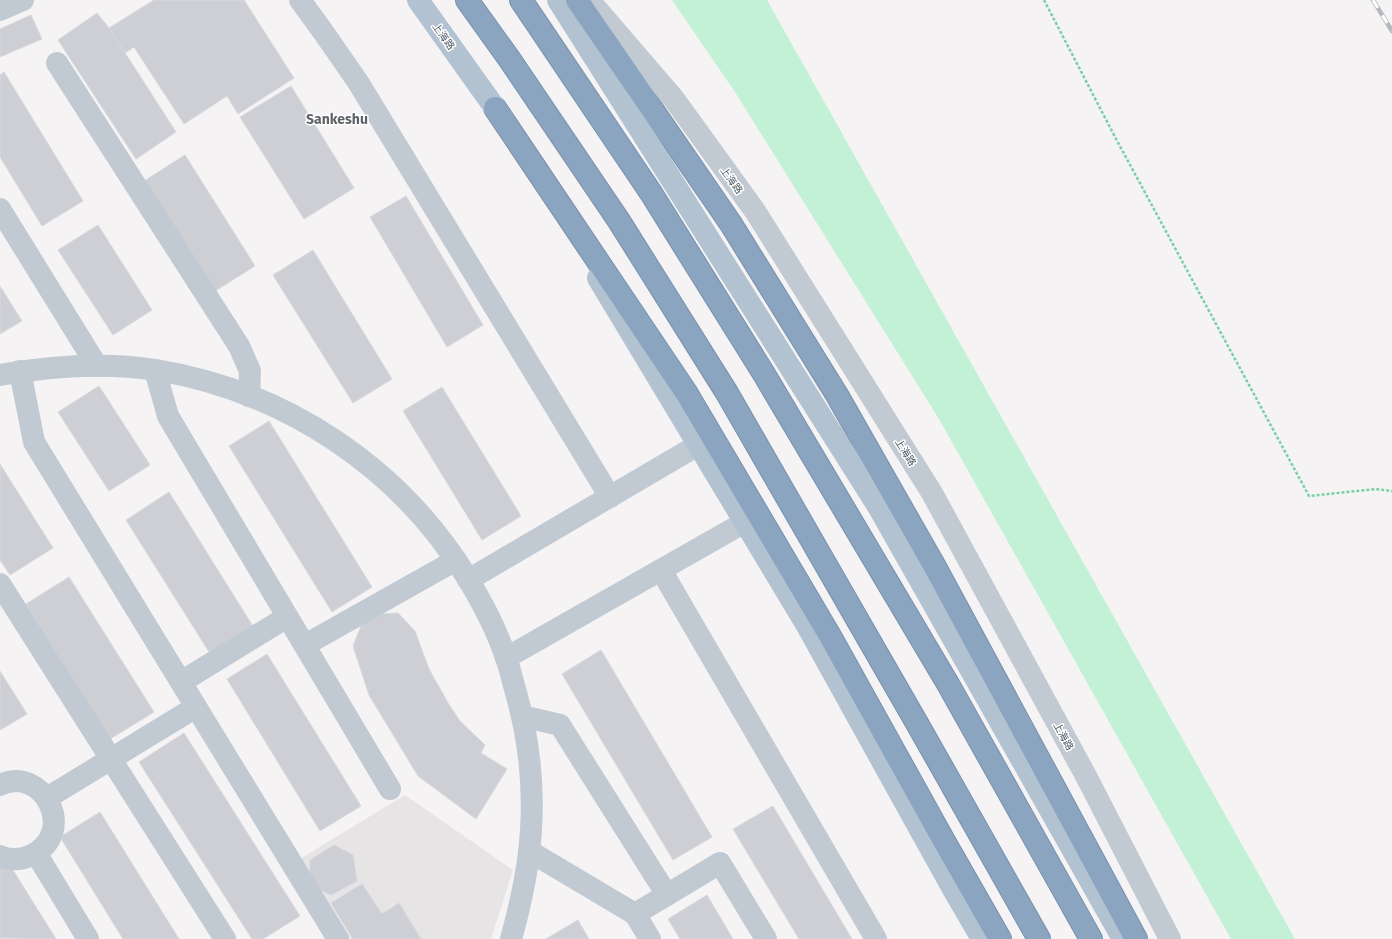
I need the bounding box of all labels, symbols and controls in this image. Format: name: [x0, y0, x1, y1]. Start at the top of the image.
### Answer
street label: 上海路: [430, 21, 457, 52]
district label: Sankeshu: [306, 111, 368, 128]
street label: 上海路: [718, 165, 745, 196]
street label: 上海路: [892, 437, 918, 468]
street label: 上海路: [1051, 720, 1076, 753]

